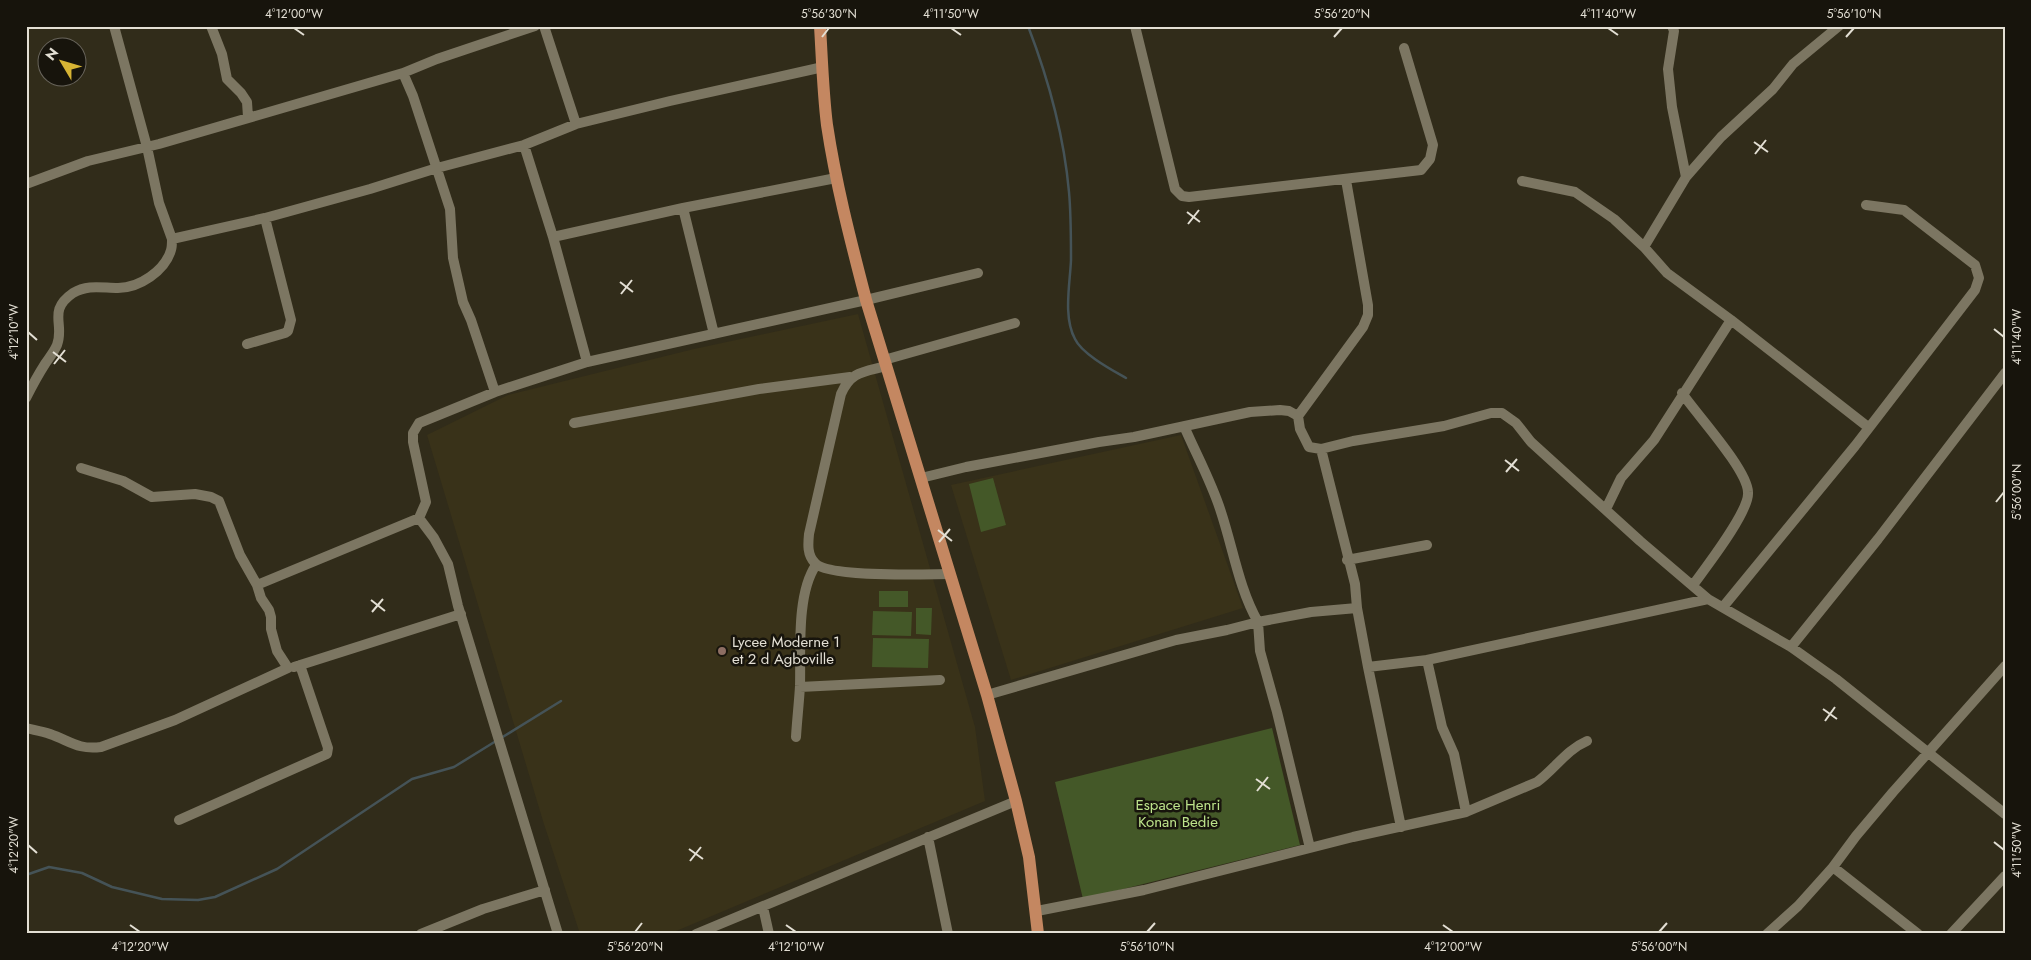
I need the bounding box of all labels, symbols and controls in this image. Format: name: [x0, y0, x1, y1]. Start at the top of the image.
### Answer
text: 4°12'00"W: [265, 5, 323, 23]
text: 5°56'30"N: [801, 5, 857, 23]
text: 4°11'50"W: [923, 5, 979, 23]
text: 5°56'20"N: [1314, 5, 1370, 23]
text: 4°11'40"W: [1580, 5, 1636, 23]
text: 5°56'10"N: [1827, 5, 1881, 23]
north arrow: [38, 38, 88, 88]
text: N: [40, 43, 63, 65]
text: 4°12'10"W: [5, 304, 23, 360]
text: 4°11'40"W: [2008, 309, 2026, 365]
text: 5°56'00"N: [2008, 464, 2026, 520]
place label: Lycee Moderne 1 et 2 d Agboville: [732, 631, 840, 670]
marker: Lycee Moderne 1 et 2 d Agboville: [716, 645, 728, 657]
park label: Espace Henri Konan Bedie: [1136, 794, 1220, 833]
text: 4°12'20"W: [5, 816, 23, 874]
text: 4°11'50"W: [2008, 822, 2026, 878]
text: 4°12'20"W: [111, 938, 169, 956]
text: 5°56'20"N: [607, 938, 663, 956]
text: 4°12'10"W: [768, 938, 824, 956]
text: 5°56'10"N: [1120, 938, 1174, 956]
text: 4°12'00"W: [1424, 938, 1482, 956]
text: 5°56'00"N: [1631, 938, 1687, 956]

